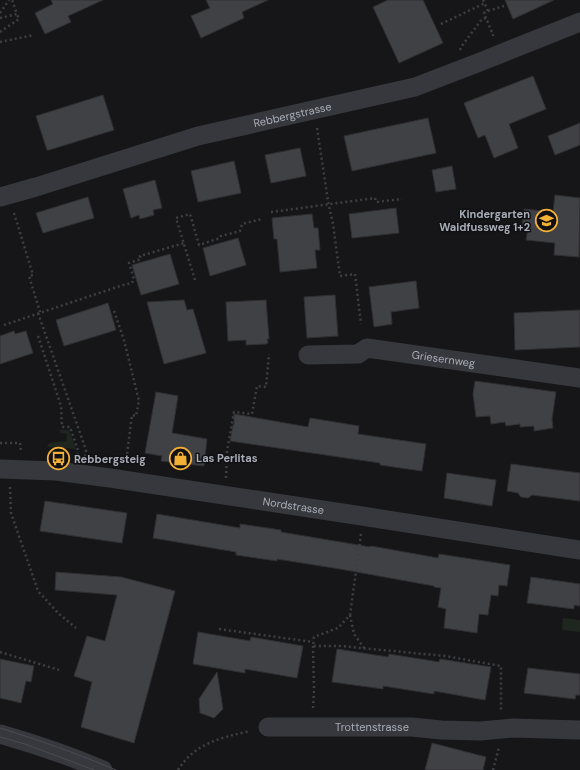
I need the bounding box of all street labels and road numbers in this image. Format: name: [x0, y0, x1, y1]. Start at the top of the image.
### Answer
street label: Rebbergstrasse: [252, 99, 333, 130]
street label: Griesernweg: [411, 347, 476, 370]
street label: Nordstrasse: [262, 494, 325, 517]
street label: Trottenstrasse: [335, 720, 409, 734]

